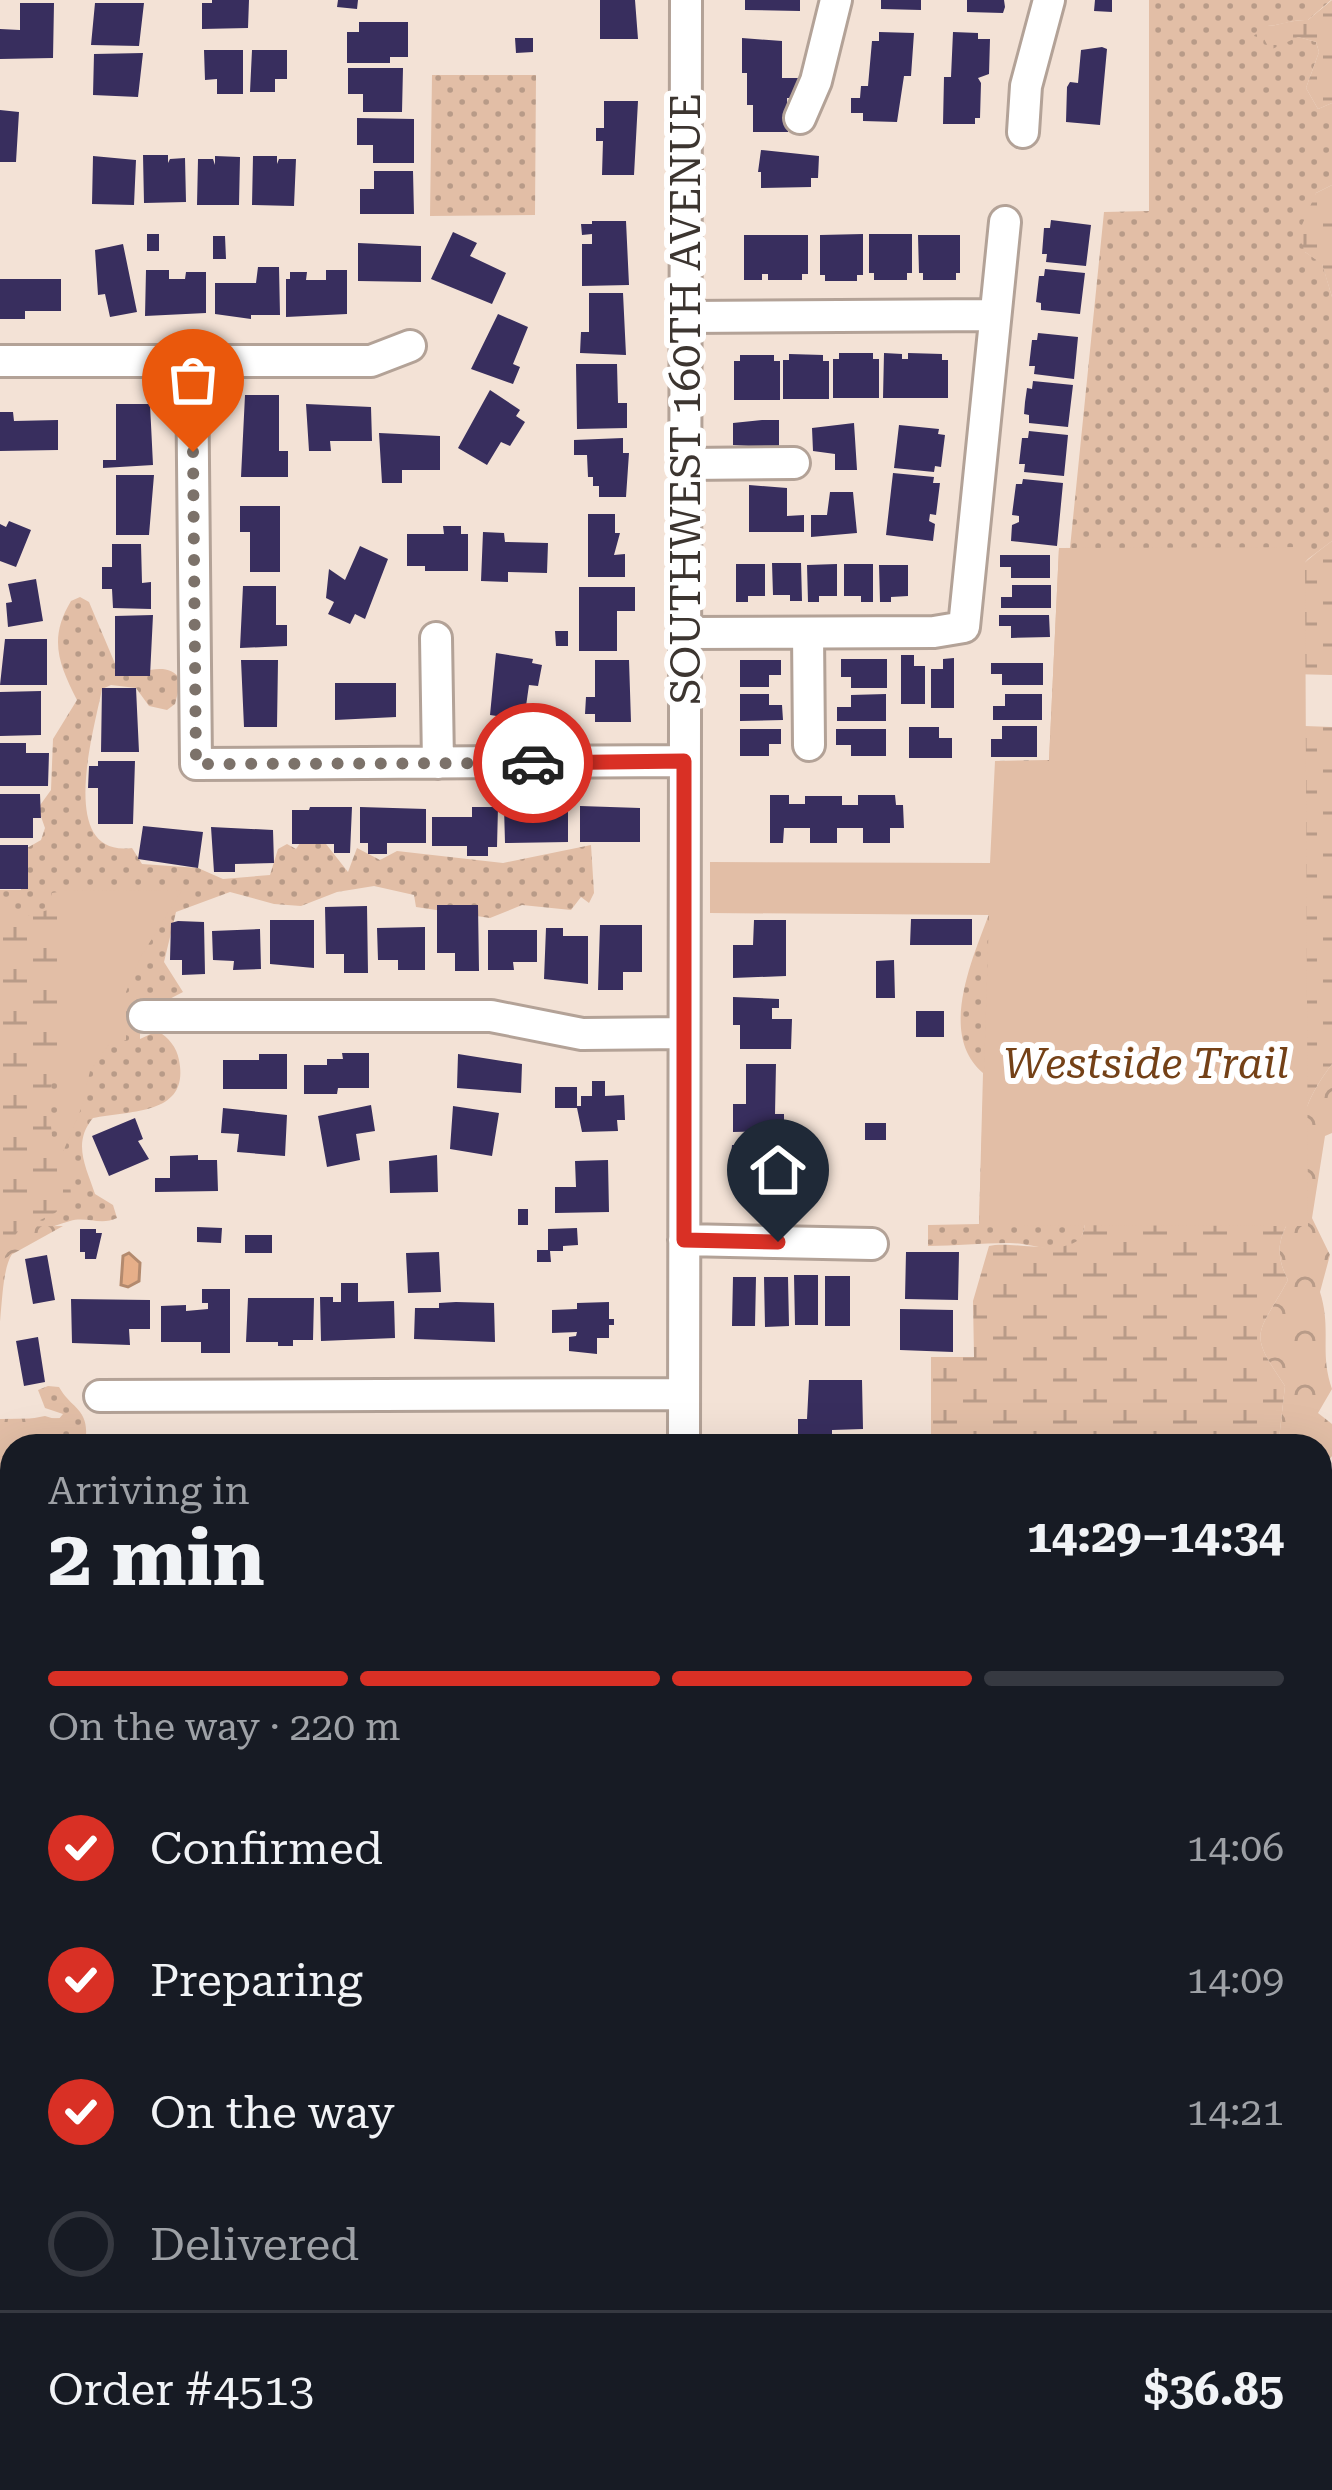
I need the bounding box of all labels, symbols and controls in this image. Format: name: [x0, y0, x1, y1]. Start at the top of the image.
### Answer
street label: SOUTHWEST 160TH AVENUE: [661, 93, 710, 705]
pin: [142, 329, 244, 452]
icon: bag: [160, 347, 226, 413]
courier: [473, 703, 593, 823]
icon: car: [500, 730, 566, 796]
park label: Westside Trail: [1003, 1039, 1289, 1088]
pin: [727, 1119, 829, 1242]
icon: home: [745, 1137, 811, 1203]
text: Arriving in: [48, 1468, 250, 1514]
text: 14:29–14:34: [1027, 1510, 1284, 1563]
text: 2 min: [48, 1513, 265, 1604]
text: On the way · 220 m: [48, 1704, 400, 1750]
icon: check: [48, 1815, 114, 1881]
text: Confirmed: [150, 1822, 383, 1875]
text: 14:06: [1187, 1825, 1284, 1871]
icon: check: [48, 1947, 114, 2013]
text: Preparing: [150, 1954, 363, 2007]
text: 14:09: [1187, 1957, 1284, 2003]
icon: check: [48, 2079, 114, 2145]
text: On the way: [150, 2086, 395, 2139]
text: 14:21: [1187, 2089, 1284, 2135]
text: Delivered: [150, 2218, 359, 2271]
text: Order #4513: [48, 2363, 314, 2416]
text: $36.85: [1144, 2363, 1284, 2416]

